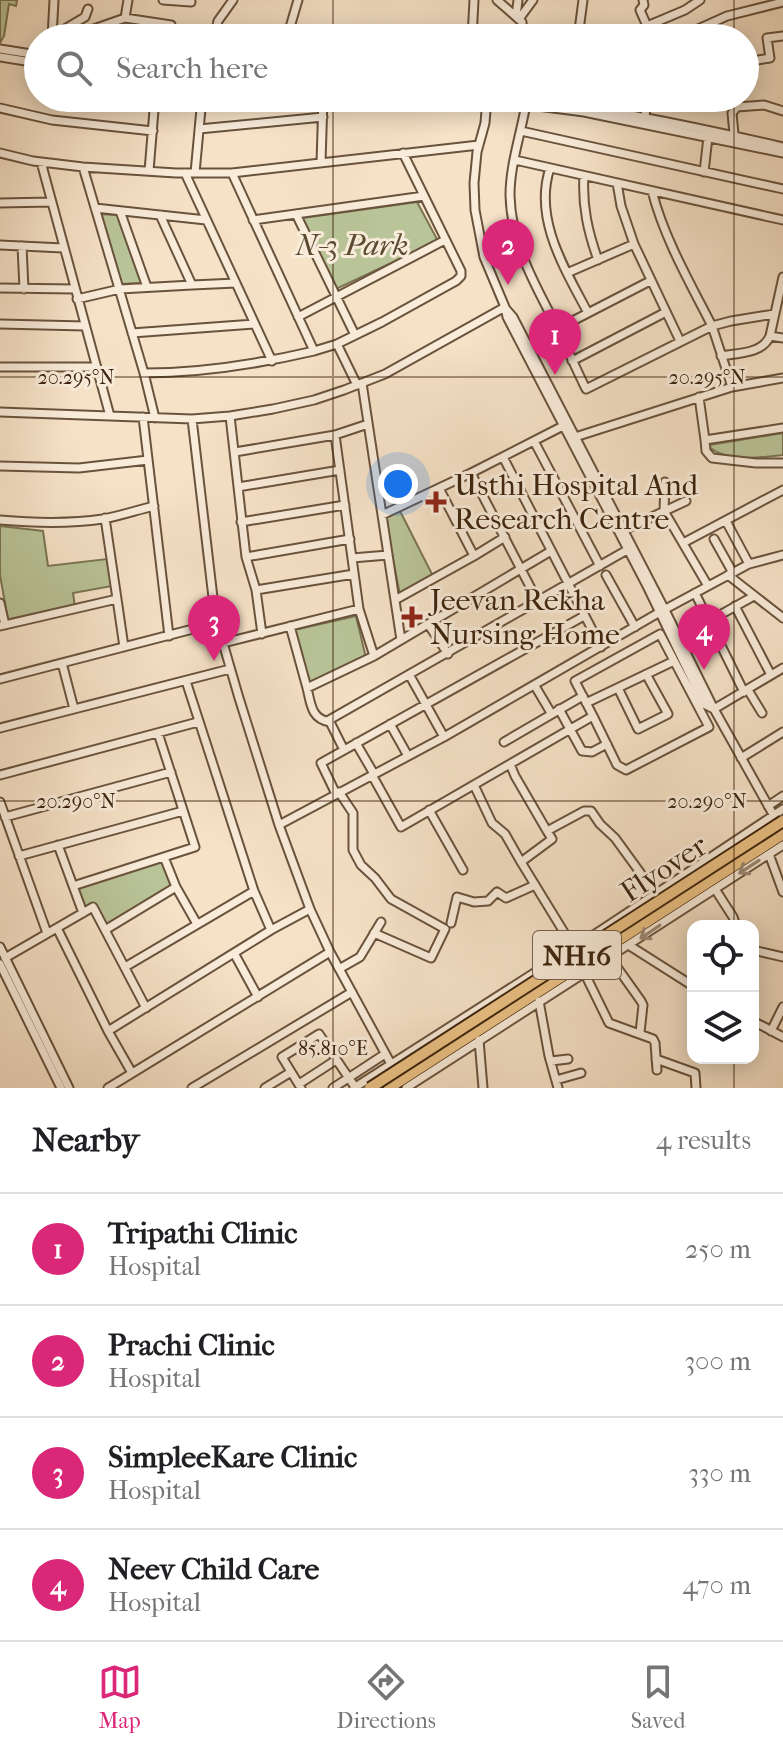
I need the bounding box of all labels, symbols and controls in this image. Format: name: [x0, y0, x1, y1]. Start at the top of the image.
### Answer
search box: [24, 24, 759, 112]
icon: search: [52, 46, 96, 90]
text: Search here: [116, 51, 268, 86]
pin: 2: [482, 219, 534, 285]
park label: N-3 Park: [295, 228, 408, 263]
pin: 1: [529, 309, 581, 375]
text: 20.295°N: [37, 366, 115, 389]
text: 20.295°N: [668, 366, 746, 389]
your location: [378, 464, 418, 504]
place label: Usthi Hospital And Research Centre: [454, 468, 699, 537]
marker: Usthi Hospital And Research Centre: [425, 491, 447, 513]
place label: Jeevan Rekha Nursing Home: [428, 583, 620, 652]
pin: 3: [188, 595, 240, 661]
pin: 4: [678, 604, 730, 670]
marker: Jeevan Rekha Nursing Home: [401, 606, 423, 628]
text: 20.290°N: [36, 790, 116, 813]
text: 20.290°N: [667, 790, 747, 813]
street label: Flyover: [614, 828, 714, 910]
one-way arrow: [738, 860, 761, 876]
map controls: [687, 920, 759, 1064]
button: locate: [687, 920, 759, 992]
one-way arrow: [640, 923, 662, 940]
road number: NH16: [533, 931, 621, 979]
button: layers: [687, 992, 759, 1064]
text: 85.810°E: [298, 1037, 368, 1060]
text: Nearby: [32, 1120, 139, 1160]
text: 4 results: [656, 1125, 751, 1156]
text: Tripathi Clinic: [108, 1216, 297, 1251]
text: 1: [53, 1234, 63, 1265]
text: 250 m: [685, 1234, 751, 1265]
text: Hospital: [108, 1251, 201, 1282]
text: Prachi Clinic: [108, 1328, 275, 1363]
text: 2: [51, 1346, 65, 1377]
text: 300 m: [684, 1346, 751, 1377]
text: Hospital: [108, 1363, 201, 1394]
text: SimpleeKare Clinic: [108, 1440, 357, 1475]
text: 3: [53, 1458, 63, 1489]
text: 330 m: [688, 1458, 751, 1489]
text: Hospital: [108, 1475, 201, 1506]
text: Neev Child Care: [108, 1552, 319, 1587]
text: 4: [50, 1570, 66, 1601]
text: 470 m: [682, 1570, 751, 1601]
text: Hospital: [108, 1587, 201, 1618]
tab: Map: [98, 1660, 142, 1734]
tab: Directions: [337, 1660, 436, 1734]
tab: Saved: [631, 1660, 685, 1734]

